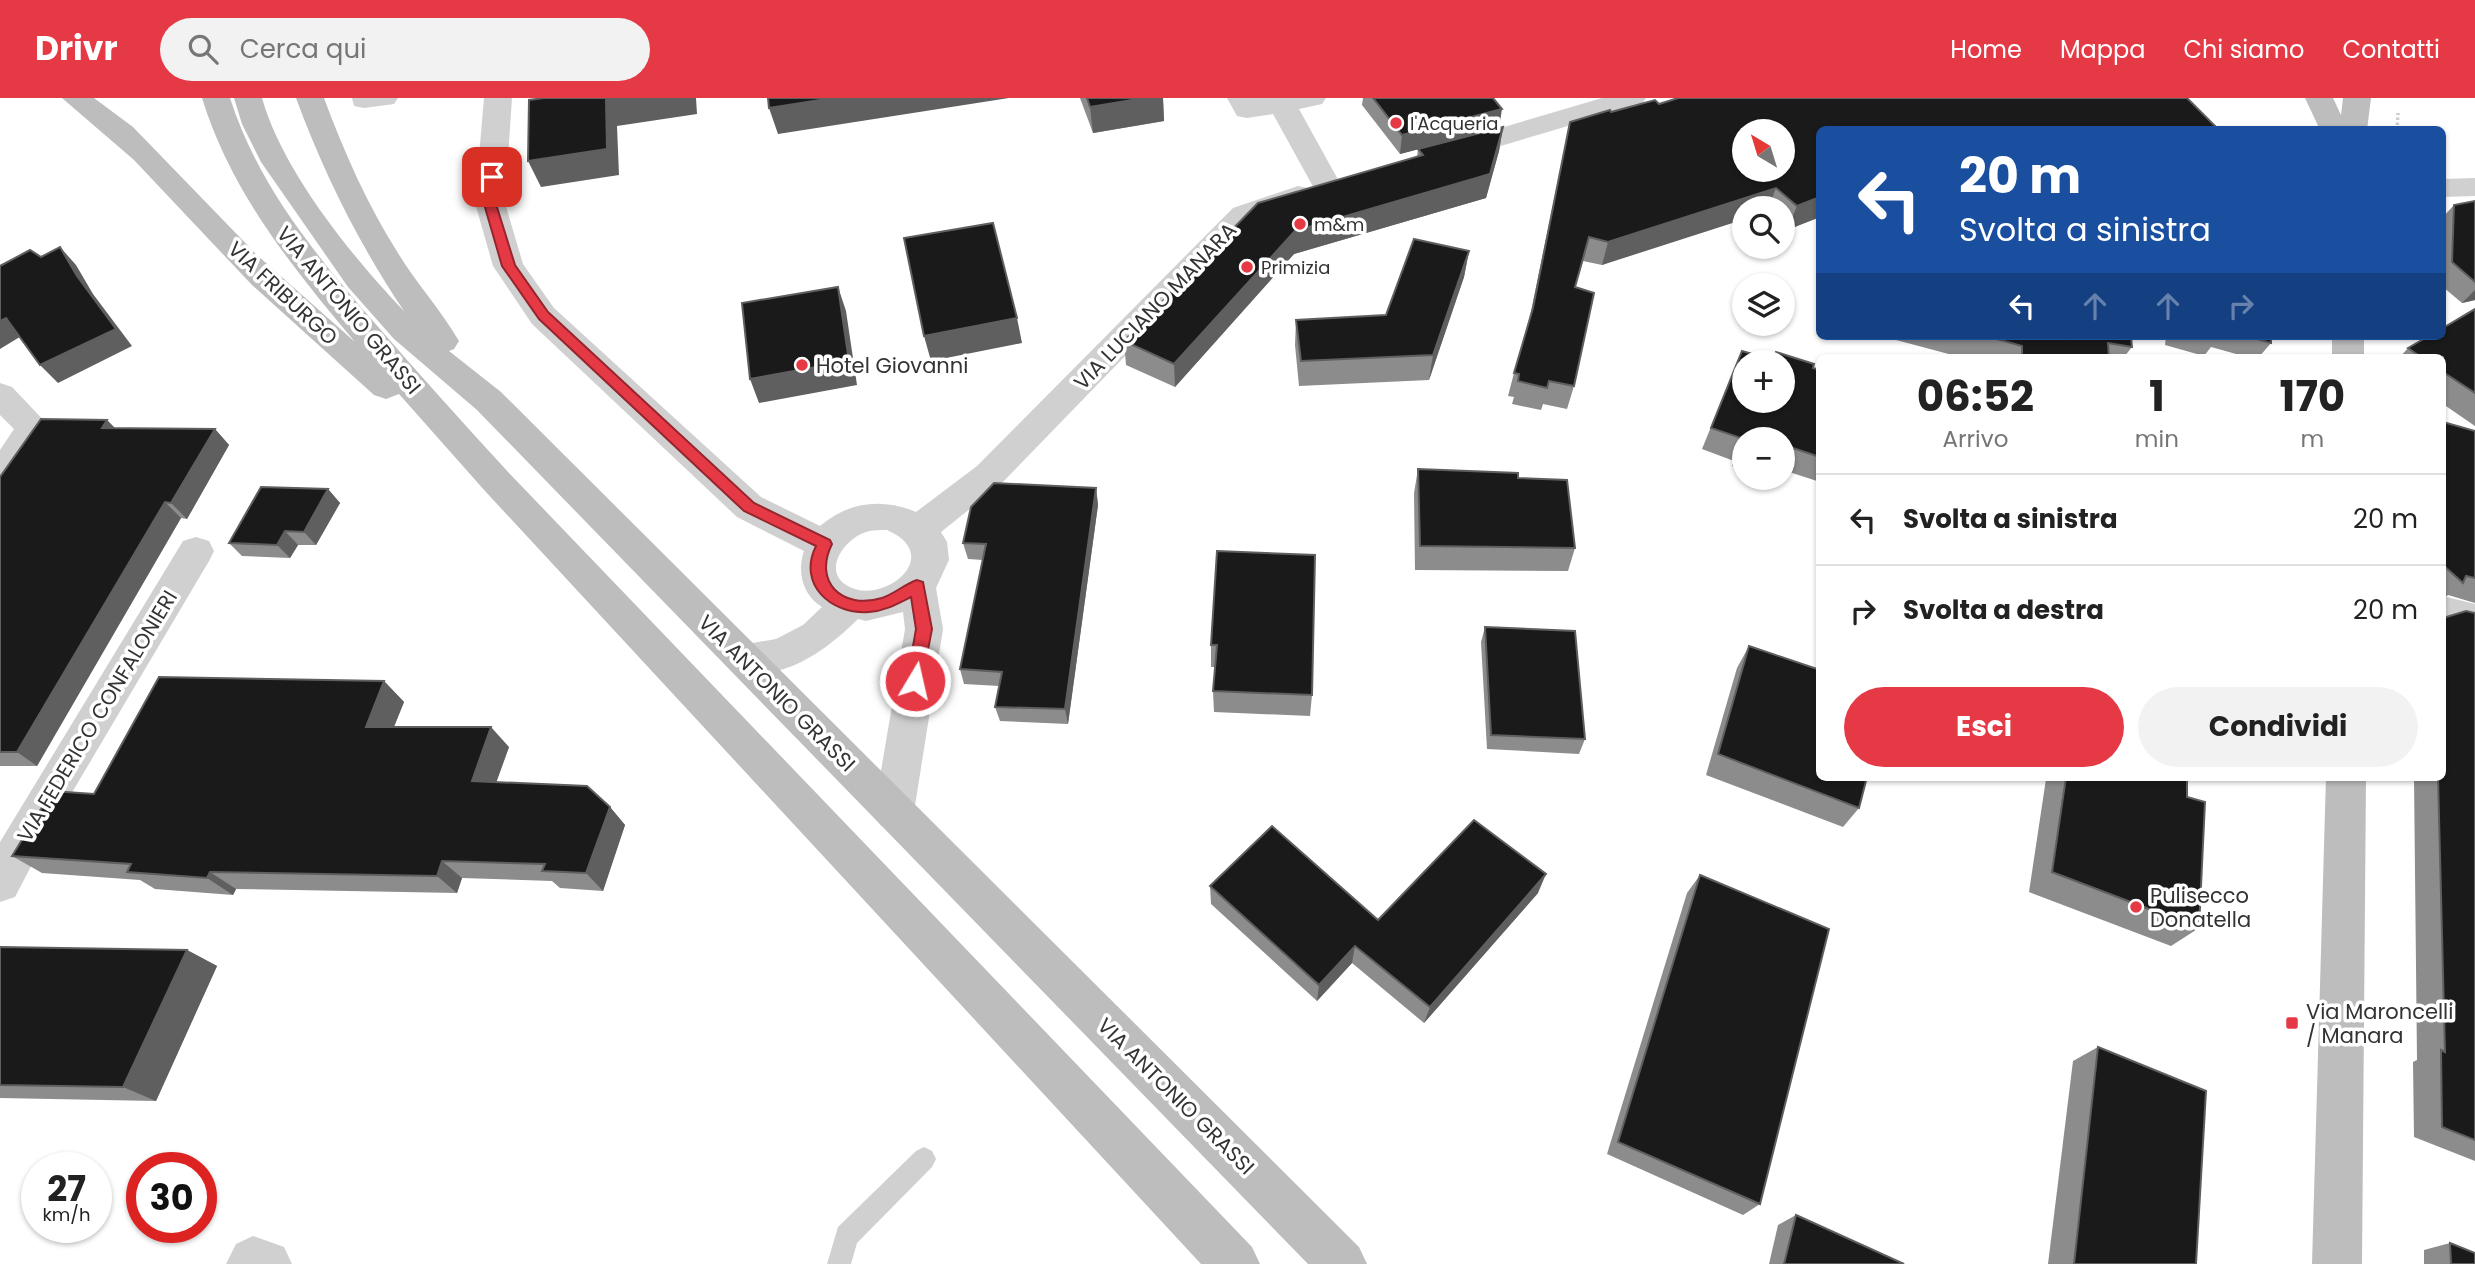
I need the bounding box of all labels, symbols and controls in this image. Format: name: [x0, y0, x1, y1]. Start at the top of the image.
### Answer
search box: [160, 18, 650, 81]
text: Drivr: [35, 25, 118, 72]
icon: search: [184, 30, 222, 68]
text: Cerca qui: [240, 31, 366, 67]
text: Home: [1950, 33, 2022, 66]
text: Mappa: [2060, 33, 2145, 66]
text: Chi siamo: [2183, 33, 2304, 66]
text: Contatti: [2342, 33, 2440, 66]
place label: l'Acqueria: [1410, 111, 1499, 136]
marker: l'Acqueria: [1388, 115, 1404, 131]
north arrow: [1732, 119, 1796, 182]
map controls: [1732, 119, 1795, 490]
text: 20 m: [1959, 142, 2081, 210]
pin: [462, 147, 522, 207]
icon: left: [1844, 154, 1935, 245]
icon: arrive: [473, 158, 511, 196]
button: search: [1732, 196, 1795, 259]
text: Svolta a sinistra: [1959, 207, 2211, 252]
place label: m&m: [1314, 212, 1364, 237]
street label: VIA LUCIANO MANARA: [1067, 216, 1243, 396]
marker: m&m: [1292, 216, 1308, 232]
street label: VIA ANTONIO GRASSI: [270, 220, 428, 400]
street label: VIA FRIBURGO: [222, 235, 344, 351]
place label: Primizia: [1261, 255, 1330, 280]
marker: Primizia: [1239, 259, 1255, 275]
button: layers: [1732, 273, 1795, 336]
icon: left: [2003, 287, 2041, 325]
icon: ahead: [2076, 287, 2114, 325]
icon: ahead: [2149, 287, 2187, 325]
icon: right: [2222, 287, 2260, 325]
button: +: [1732, 350, 1795, 413]
place label: Hotel Giovanni: [816, 351, 968, 380]
marker: Hotel Giovanni: [794, 357, 810, 373]
text: 06:52: [1917, 367, 2034, 426]
text: 1: [2149, 367, 2165, 426]
text: 170: [2280, 367, 2345, 426]
text: Arrivo: [1942, 423, 2008, 455]
text: min: [2135, 423, 2179, 455]
text: m: [2301, 423, 2324, 455]
button: −: [1732, 427, 1795, 490]
icon: left: [1844, 501, 1882, 539]
text: Svolta a sinistra: [1903, 501, 2118, 537]
text: 20 m: [2353, 501, 2418, 537]
street label: VIA FEDERICO CONFALONIERI: [10, 585, 184, 847]
icon: right: [1844, 592, 1882, 630]
text: Svolta a destra: [1903, 592, 2104, 628]
text: 20 m: [2353, 592, 2418, 628]
street label: VIA ANTONIO GRASSI: [692, 608, 862, 778]
position arrow: [878, 644, 952, 718]
button: Esci: [1844, 687, 2124, 767]
button: Condividi: [2138, 687, 2418, 767]
place label: Pulisecco Donatella: [2150, 881, 2251, 934]
marker: Pulisecco Donatella: [2128, 899, 2144, 915]
place label: Via Maroncelli / Manara: [2306, 997, 2453, 1050]
street label: VIA ANTONIO GRASSI: [1091, 1011, 1261, 1181]
marker: Via Maroncelli / Manara: [2284, 1015, 2300, 1031]
speed limit sign: 30: [126, 1152, 217, 1243]
text: 27: [47, 1164, 86, 1213]
text: km/h: [43, 1202, 90, 1227]

